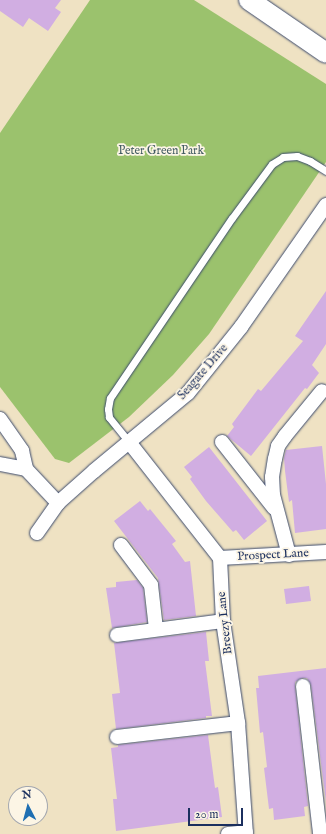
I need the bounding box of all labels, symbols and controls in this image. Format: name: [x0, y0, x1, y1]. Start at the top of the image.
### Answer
park label: Peter Green Park: [118, 144, 204, 158]
street label: Seagate Drive: [175, 341, 231, 403]
street label: Prospect Lane: [237, 546, 309, 564]
street label: Breezy Lane: [215, 591, 235, 655]
north arrow: [8, 786, 48, 826]
text: N: [21, 788, 32, 803]
scale bar: [190, 800, 245, 826]
text: 20 m: [195, 807, 218, 822]

